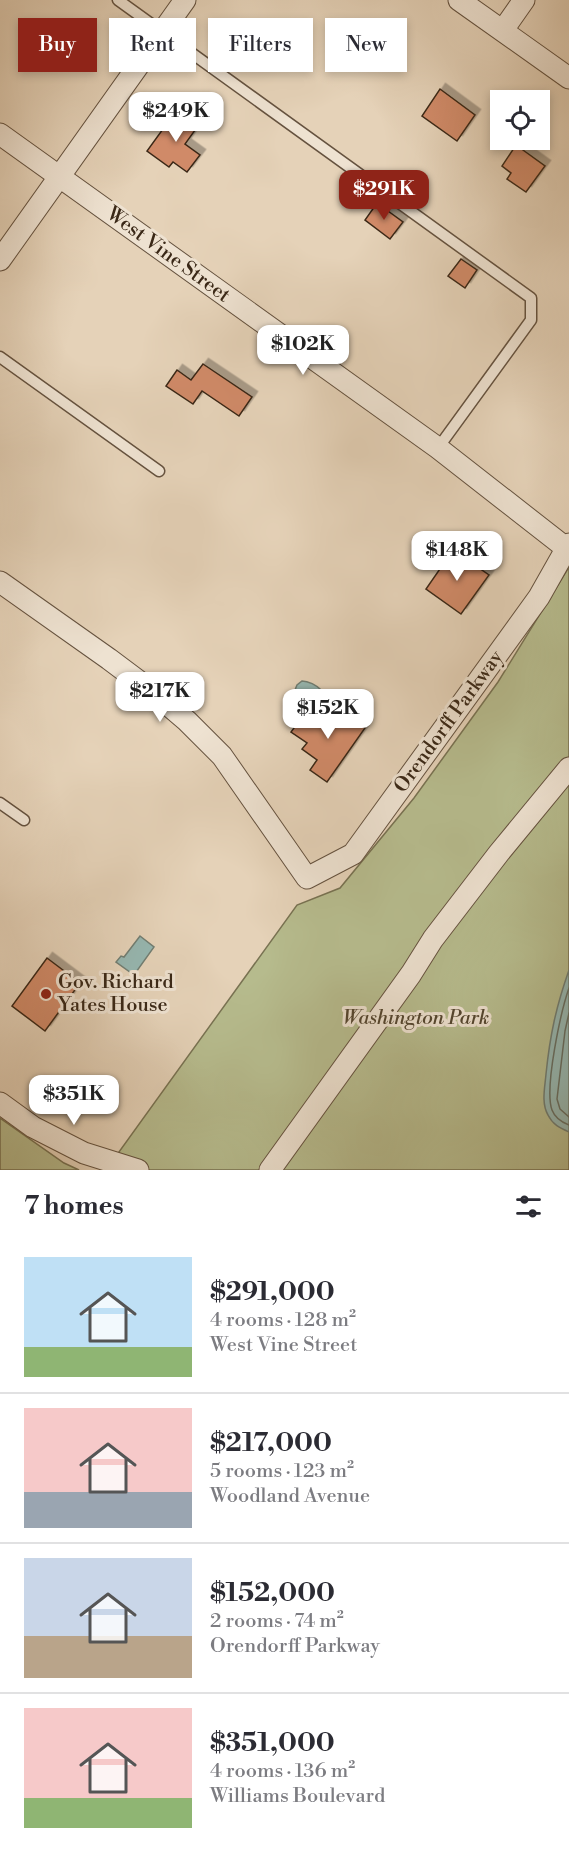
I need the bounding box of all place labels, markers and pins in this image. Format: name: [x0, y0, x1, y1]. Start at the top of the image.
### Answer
pin: $249K: [134, 92, 218, 143]
pin: $291K: [342, 170, 426, 221]
pin: $102K: [261, 325, 345, 376]
pin: $148K: [415, 531, 499, 582]
pin: $217K: [118, 672, 202, 723]
pin: $152K: [286, 689, 370, 740]
place label: Gov. Richard Yates House: [57, 970, 174, 1018]
marker: Gov. Richard Yates House: [39, 987, 53, 1001]
pin: $351K: [32, 1075, 116, 1126]

